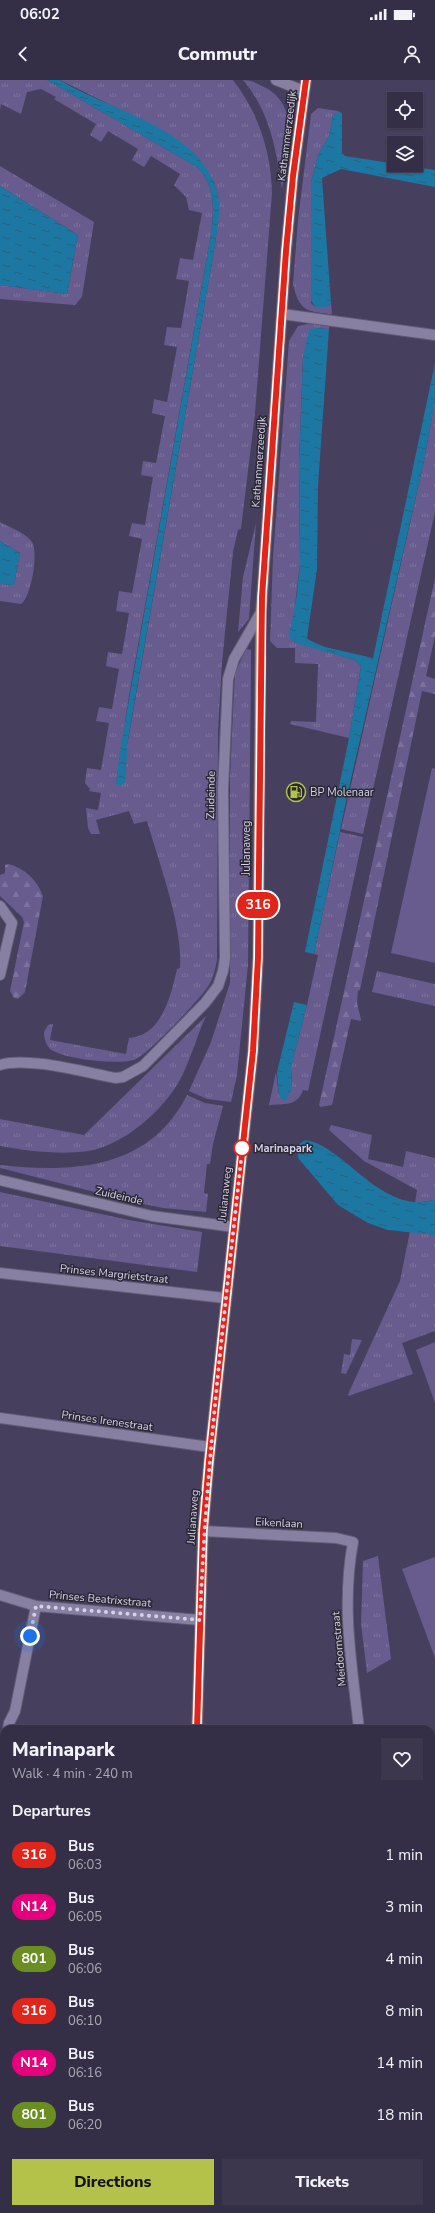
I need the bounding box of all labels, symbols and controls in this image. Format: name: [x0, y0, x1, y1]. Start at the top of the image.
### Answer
text: 06:02: [20, 4, 60, 24]
text: Commutr: [178, 42, 257, 66]
icon: back: [12, 43, 34, 65]
icon: person: [401, 43, 423, 65]
street label: Kathammerzeedijk: [274, 89, 300, 182]
map controls: [387, 92, 423, 172]
button: locate: [387, 92, 423, 128]
button: layers: [387, 136, 423, 172]
street label: Kathammerzeedijk: [248, 416, 270, 508]
street label: Zuideinde: [203, 771, 219, 819]
fuel station icon: BP Molenaar: [285, 781, 307, 803]
place label: BP Molenaar: [310, 785, 374, 800]
street label: Julianaweg: [239, 821, 254, 876]
line badge: 316: [235, 892, 281, 918]
text: 316: [245, 895, 271, 914]
marker: Marinapark: [233, 1139, 251, 1157]
place label: Marinapark: [254, 1141, 313, 1156]
street label: Julianaweg: [215, 1166, 235, 1223]
street label: Zuideinde: [94, 1183, 144, 1209]
street label: Prinses Margrietstraat: [59, 1261, 169, 1287]
street label: Prinses Irenestraat: [60, 1407, 154, 1435]
street label: Julianaweg: [184, 1489, 202, 1546]
street label: Eikenlaan: [255, 1514, 303, 1532]
street label: Prinses Beatrixstraat: [48, 1587, 152, 1611]
street label: Meidoornstraat: [328, 1611, 350, 1687]
your location: [20, 1626, 40, 1646]
text: Marinapark: [12, 1737, 115, 1763]
button: heart: [381, 1738, 423, 1780]
text: Walk · 4 min · 240 m: [12, 1765, 133, 1783]
text: Departures: [12, 1801, 91, 1821]
text: Bus: [68, 1836, 94, 1856]
text: 316: [21, 1845, 47, 1864]
text: 1 min: [385, 1845, 423, 1865]
text: 06:03: [68, 1856, 102, 1874]
text: Bus: [68, 1888, 94, 1908]
text: N14: [20, 1897, 48, 1916]
text: 3 min: [385, 1897, 423, 1917]
text: 06:05: [68, 1908, 102, 1926]
text: Bus: [68, 1940, 94, 1960]
text: 801: [21, 1949, 47, 1968]
text: 4 min: [385, 1949, 423, 1969]
text: 06:06: [68, 1960, 102, 1978]
text: Bus: [68, 1992, 94, 2012]
text: 316: [21, 2001, 47, 2020]
text: 8 min: [385, 2001, 423, 2021]
text: 06:10: [68, 2012, 102, 2030]
text: Bus: [68, 2044, 94, 2064]
text: N14: [20, 2053, 48, 2072]
text: 14 min: [376, 2053, 423, 2073]
text: 06:16: [68, 2064, 102, 2082]
text: Bus: [68, 2096, 94, 2116]
text: 801: [21, 2105, 47, 2124]
text: 18 min: [376, 2105, 423, 2125]
text: 06:20: [68, 2116, 102, 2134]
button: Directions: [12, 2159, 214, 2205]
button: Tickets: [222, 2159, 423, 2205]

